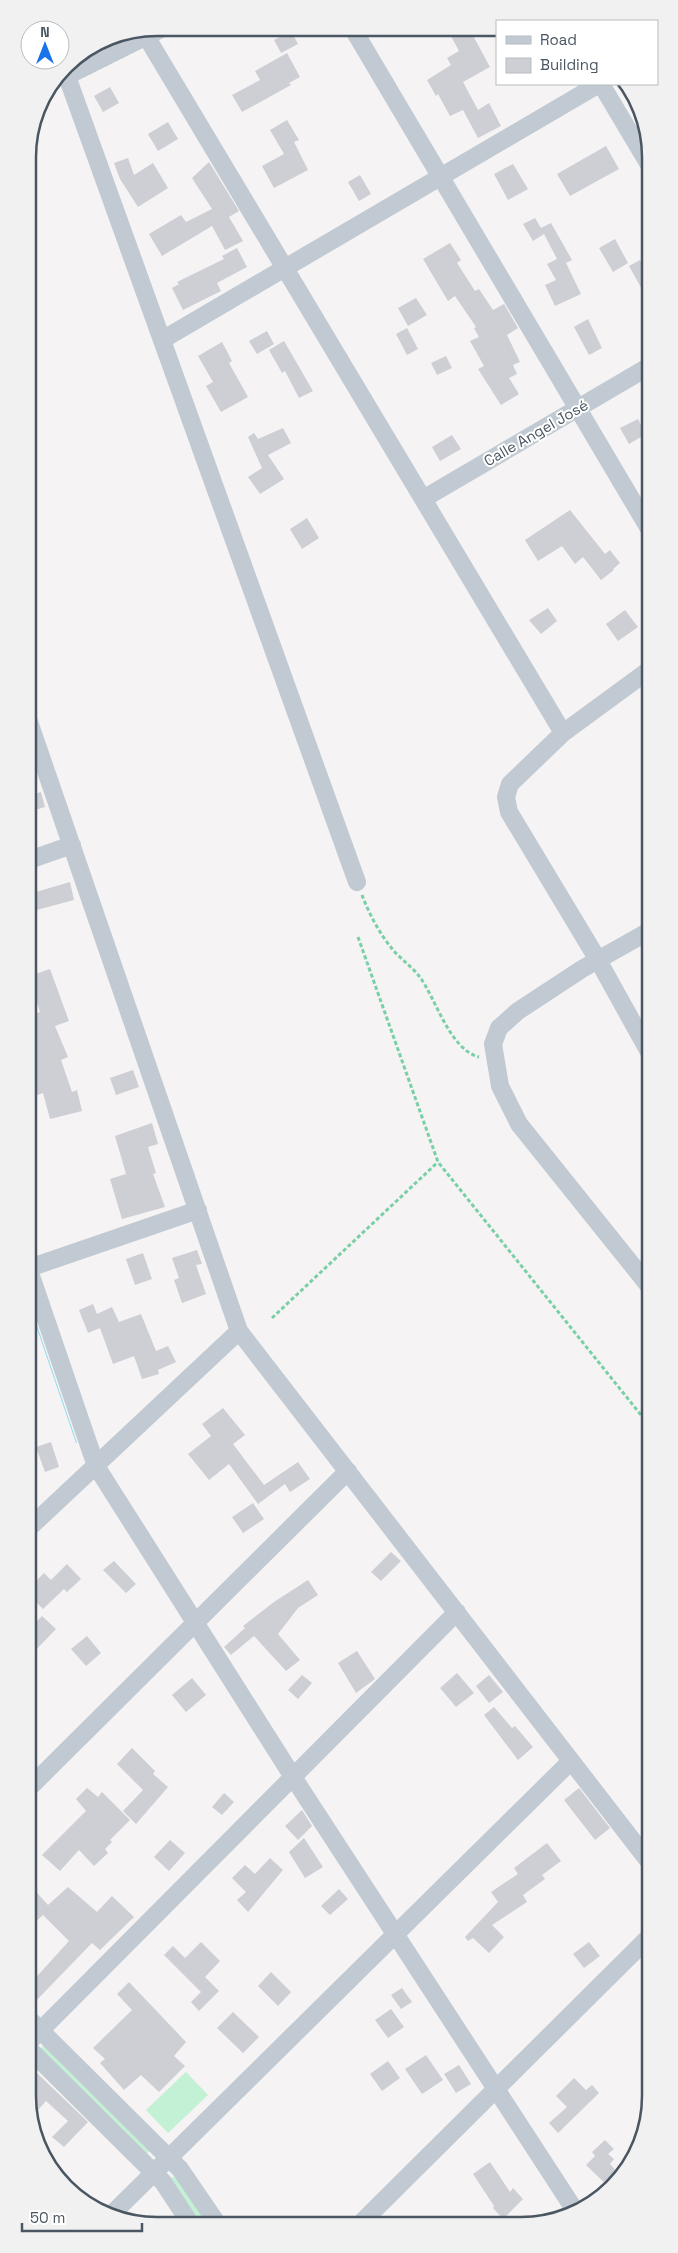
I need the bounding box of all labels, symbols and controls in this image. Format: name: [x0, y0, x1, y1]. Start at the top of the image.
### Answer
north arrow: [20, 20, 70, 70]
legend: [496, 20, 658, 85]
text: N: [40, 23, 50, 41]
text: Road: [540, 30, 577, 49]
text: Building: [540, 55, 599, 74]
street label: Calle Angel José: [480, 395, 591, 470]
scale bar: [22, 2200, 142, 2232]
text: 50 m: [30, 2208, 65, 2227]

